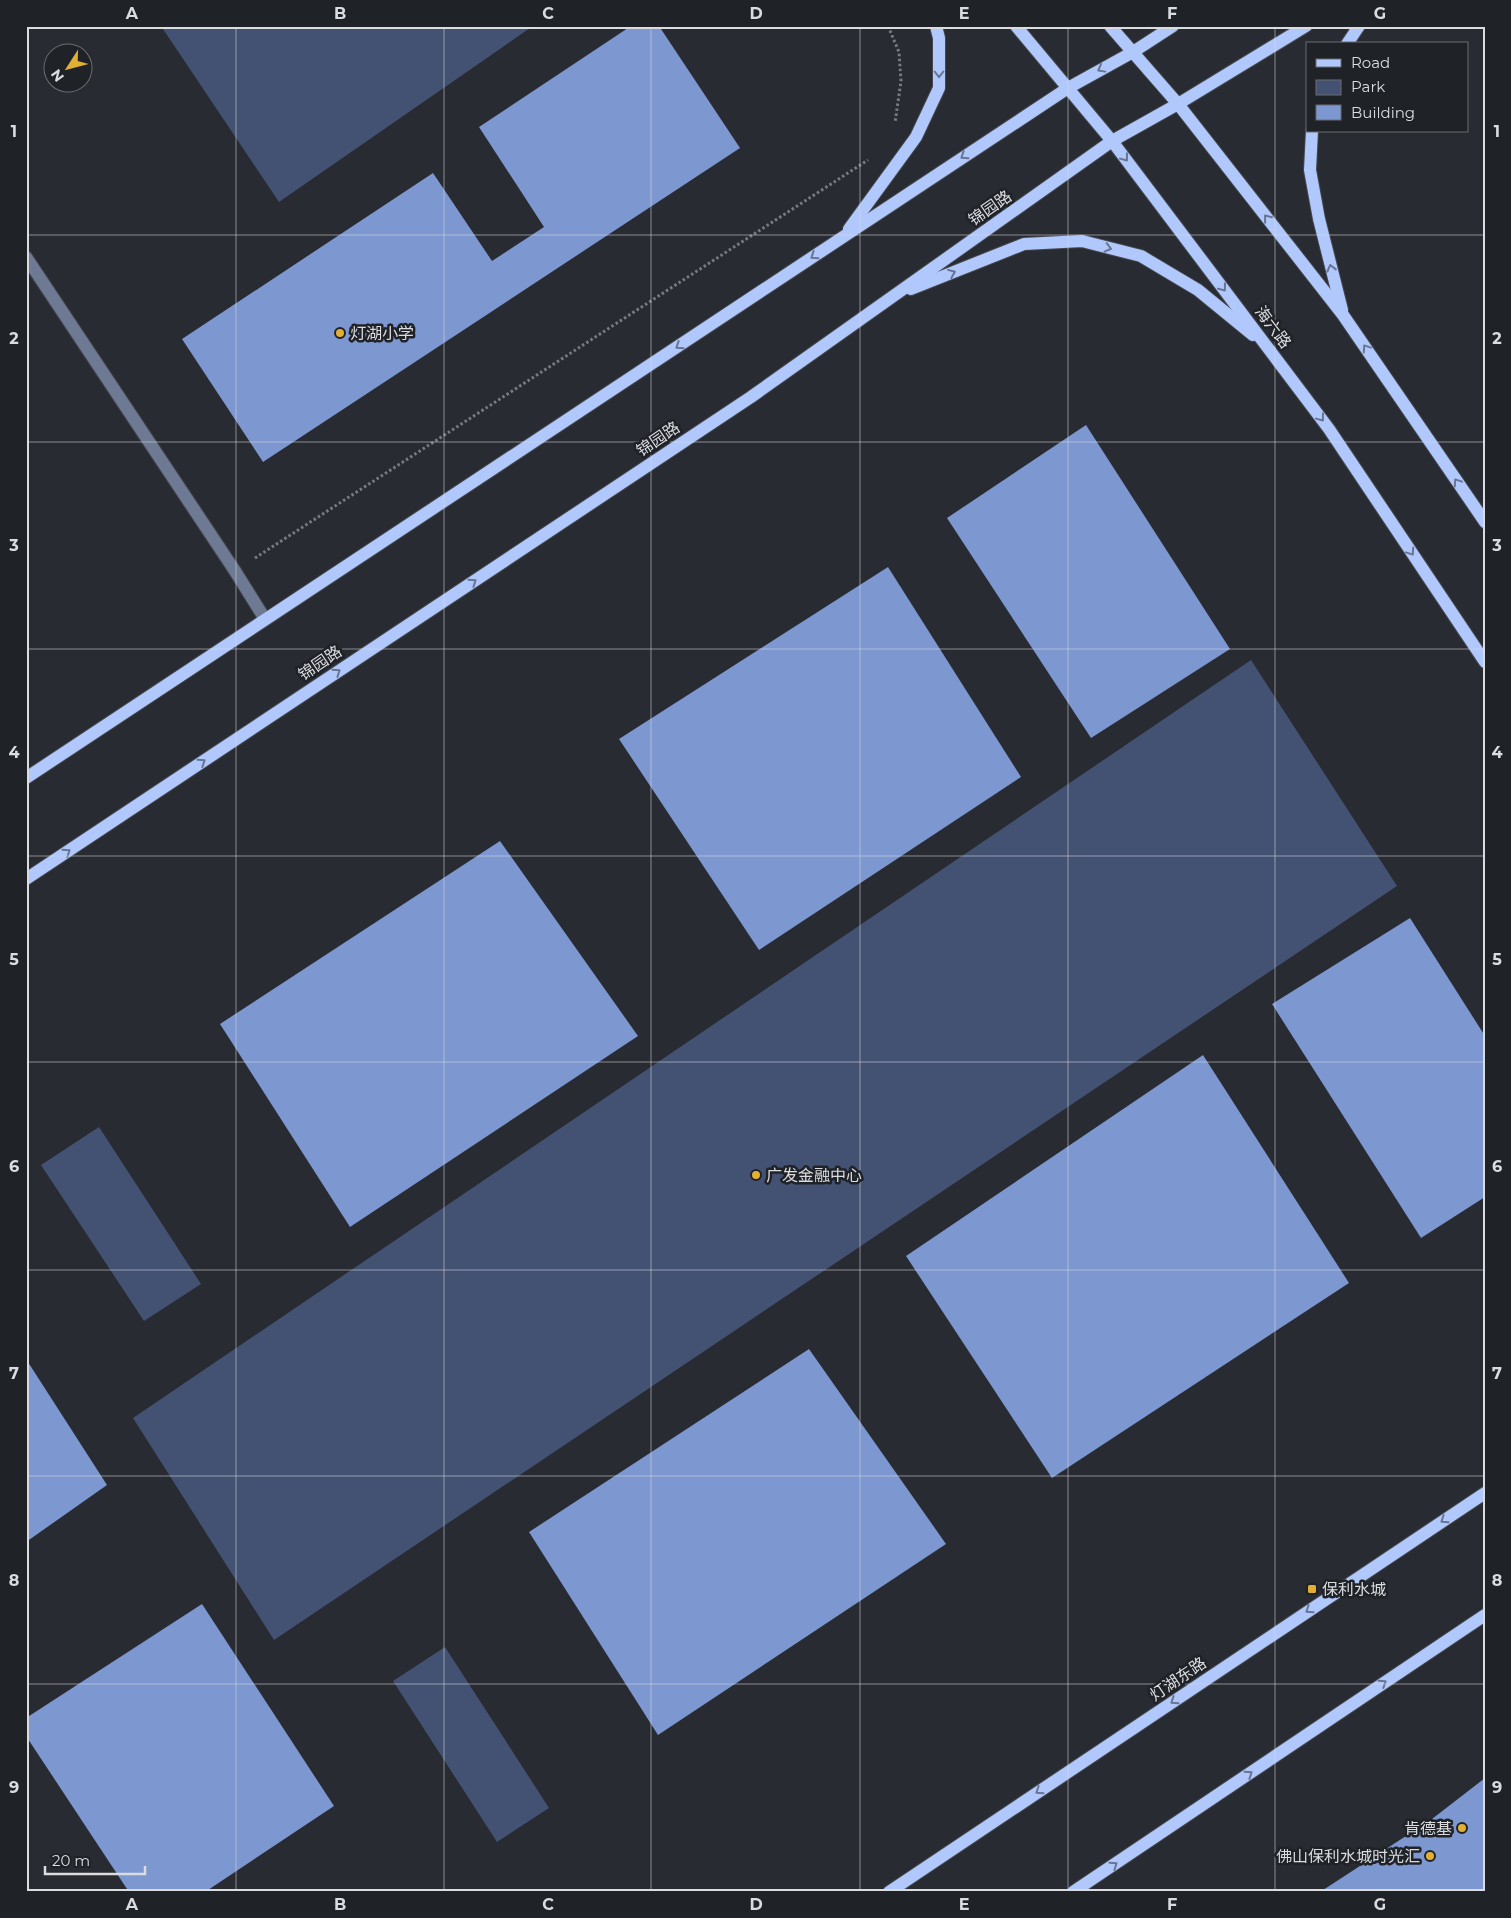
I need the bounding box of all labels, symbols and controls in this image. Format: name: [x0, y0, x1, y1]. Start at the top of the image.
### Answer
text: A: [125, 4, 139, 23]
text: B: [334, 4, 346, 23]
text: C: [542, 4, 554, 23]
text: D: [749, 4, 763, 23]
text: E: [959, 4, 969, 23]
text: F: [1167, 4, 1177, 23]
text: G: [1374, 4, 1386, 23]
north arrow: [42, 42, 92, 92]
legend: [1306, 42, 1468, 132]
text: Road: [1351, 53, 1390, 72]
one-way arrow: [1098, 63, 1107, 73]
text: N: [47, 66, 68, 86]
one-way arrow: [934, 71, 944, 79]
text: Park: [1351, 77, 1385, 96]
text: Building: [1351, 103, 1415, 122]
text: 1: [11, 122, 17, 141]
text: 1: [1494, 122, 1500, 141]
one-way arrow: [961, 150, 970, 159]
one-way arrow: [1119, 152, 1128, 162]
street label: 锦园路: [965, 186, 1015, 230]
one-way arrow: [1264, 215, 1273, 224]
one-way arrow: [1104, 242, 1112, 252]
one-way arrow: [811, 250, 820, 259]
one-way arrow: [1326, 263, 1337, 272]
one-way arrow: [947, 268, 956, 279]
one-way arrow: [1217, 282, 1226, 292]
street label: 海六路: [1251, 302, 1295, 352]
place label: 灯湖小学: [350, 324, 414, 343]
marker: 灯湖小学: [334, 327, 346, 339]
text: 2: [9, 329, 19, 348]
text: 2: [1492, 329, 1502, 348]
one-way arrow: [675, 339, 684, 349]
one-way arrow: [1363, 344, 1372, 353]
one-way arrow: [1315, 412, 1323, 421]
street label: 锦园路: [633, 418, 683, 460]
one-way arrow: [1454, 478, 1463, 488]
text: 3: [8, 536, 19, 555]
text: 3: [1491, 536, 1502, 555]
one-way arrow: [1405, 547, 1415, 556]
one-way arrow: [467, 578, 476, 588]
street label: 锦园路: [295, 642, 345, 684]
one-way arrow: [332, 668, 341, 678]
text: 4: [8, 743, 20, 762]
text: 4: [1491, 743, 1503, 762]
one-way arrow: [197, 758, 206, 768]
one-way arrow: [62, 848, 71, 858]
text: 5: [9, 950, 19, 969]
text: 5: [1492, 950, 1502, 969]
text: 6: [9, 1157, 19, 1176]
text: 6: [1492, 1157, 1502, 1176]
place label: 广发金融中心: [766, 1166, 862, 1185]
marker: 广发金融中心: [750, 1169, 762, 1181]
text: 7: [9, 1364, 19, 1383]
text: 7: [1492, 1364, 1502, 1383]
one-way arrow: [1441, 1514, 1450, 1523]
text: 8: [9, 1571, 19, 1590]
text: 8: [1492, 1571, 1502, 1590]
place label: 保利水城: [1322, 1580, 1386, 1599]
marker: 保利水城: [1306, 1583, 1318, 1595]
one-way arrow: [1305, 1604, 1314, 1614]
street label: 灯湖东路: [1146, 1653, 1210, 1705]
one-way arrow: [1378, 1680, 1387, 1689]
one-way arrow: [1170, 1695, 1180, 1704]
one-way arrow: [1243, 1771, 1252, 1780]
text: 9: [9, 1778, 19, 1797]
text: 9: [1492, 1778, 1502, 1797]
one-way arrow: [1035, 1785, 1045, 1794]
place label: 肯德基: [1404, 1819, 1452, 1838]
marker: 肯德基: [1456, 1822, 1468, 1834]
scale bar: [45, 1843, 145, 1875]
place label: 佛山保利水城时光汇: [1276, 1847, 1420, 1866]
marker: 佛山保利水城时光汇: [1424, 1850, 1436, 1862]
text: 20 m: [52, 1851, 90, 1870]
one-way arrow: [1109, 1861, 1118, 1871]
text: A: [125, 1895, 139, 1914]
text: B: [334, 1895, 346, 1914]
text: C: [542, 1895, 554, 1914]
text: D: [749, 1895, 763, 1914]
text: E: [959, 1895, 969, 1914]
text: F: [1167, 1895, 1177, 1914]
text: G: [1374, 1895, 1386, 1914]

